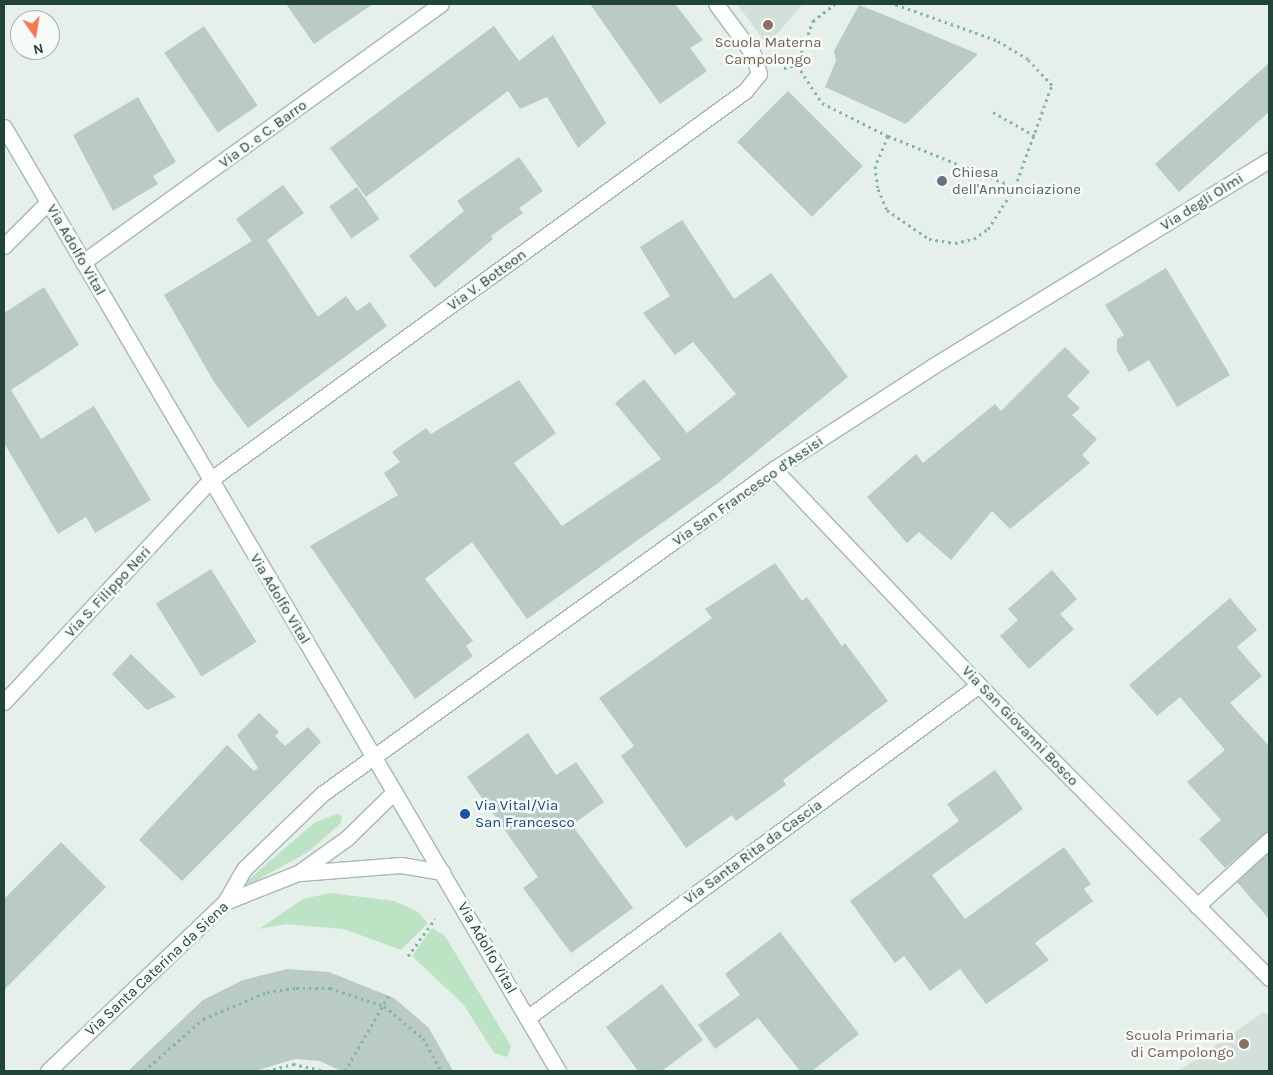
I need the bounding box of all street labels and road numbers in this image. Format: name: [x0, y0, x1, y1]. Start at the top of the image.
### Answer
street label: Via D. e C. Barro: [216, 96, 310, 172]
street label: Via degli Olmi: [1157, 169, 1247, 235]
street label: Via Adolfo Vital: [43, 201, 109, 299]
street label: Via V. Botteon: [444, 245, 530, 315]
street label: Via San Francesco d'Assisi: [669, 432, 827, 550]
street label: Via S. Filippo Neri: [61, 543, 155, 641]
street label: Via Adolfo Vital: [246, 550, 314, 648]
street label: Via San Giovanni Bosco: [958, 662, 1082, 790]
street label: Via Santa Rita da Cascia: [680, 796, 826, 908]
street label: Via Santa Caterina da Siena: [82, 898, 232, 1040]
street label: Via Adolfo Vital: [454, 899, 520, 997]

